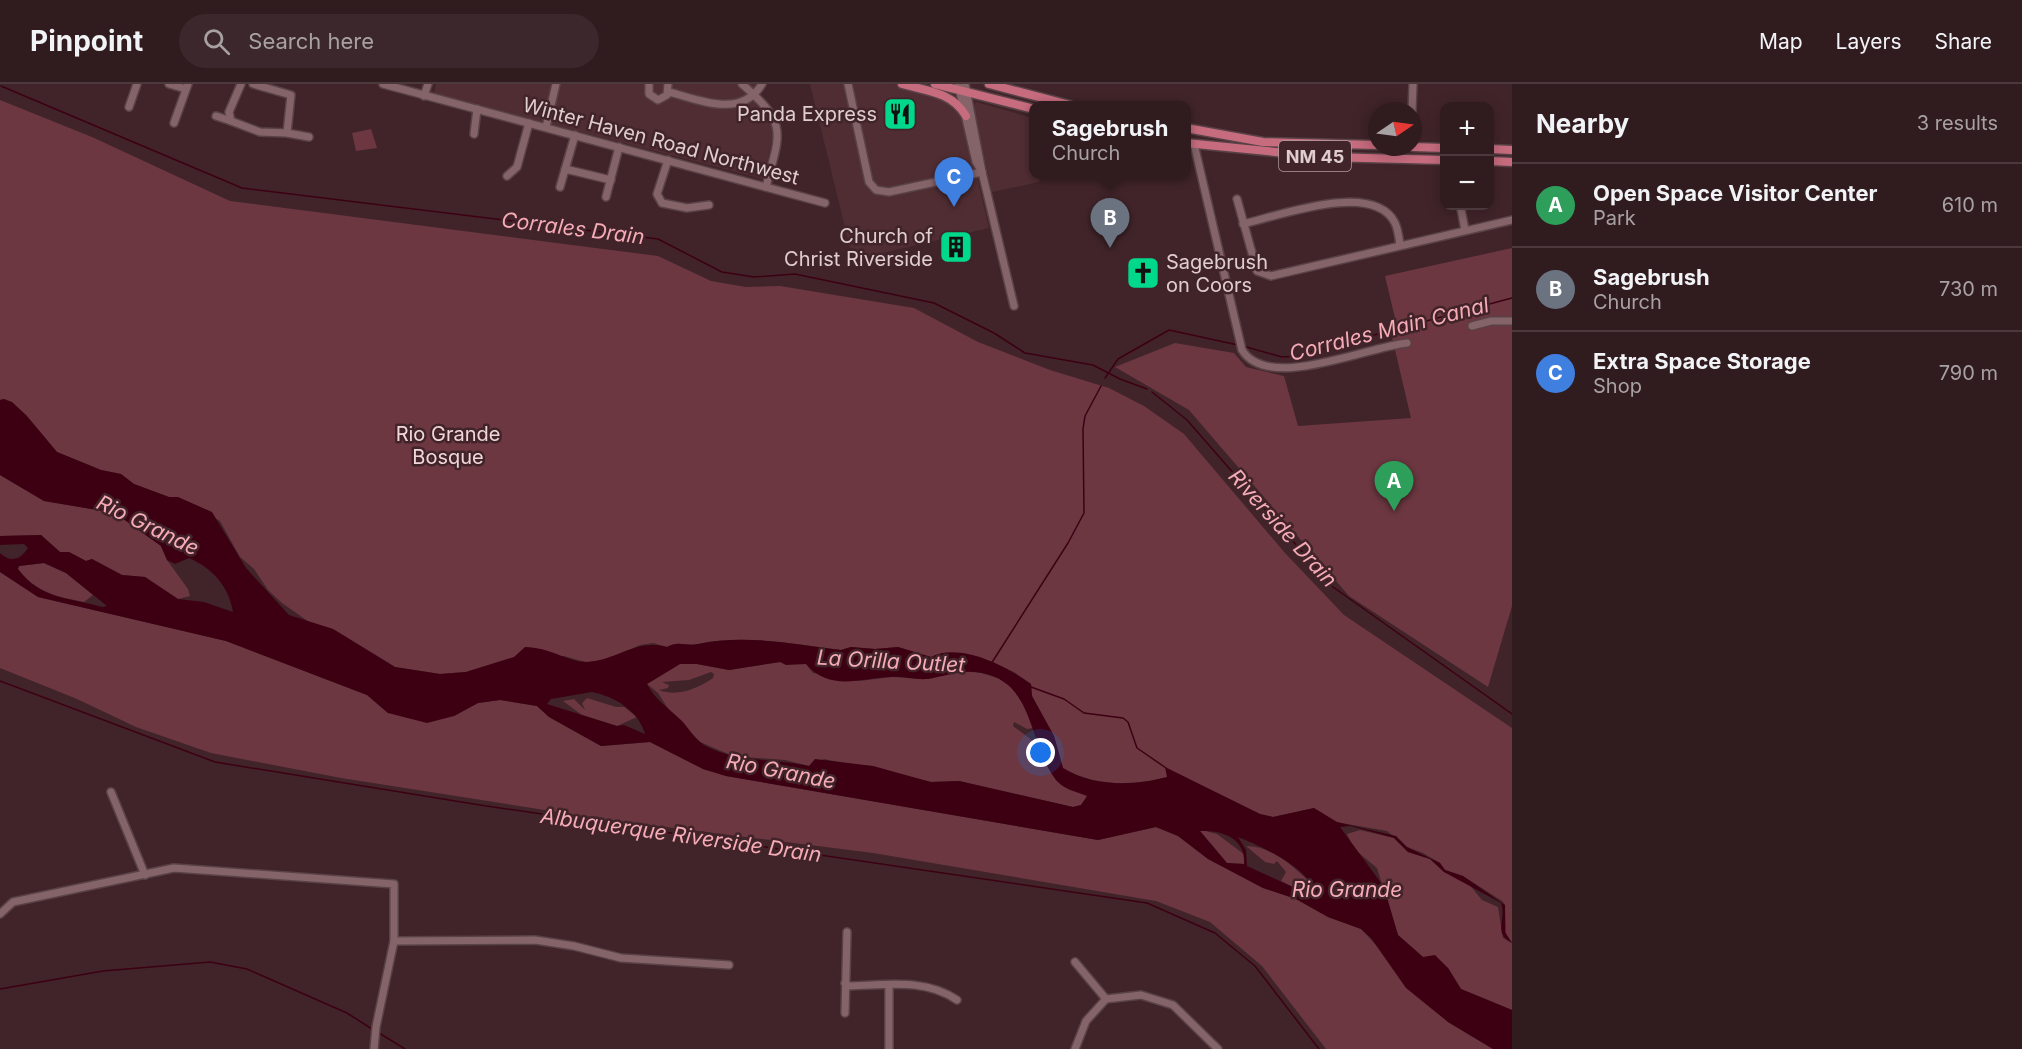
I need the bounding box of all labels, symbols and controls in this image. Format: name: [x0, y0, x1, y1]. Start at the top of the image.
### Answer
search box: [179, 14, 599, 68]
text: Pinpoint: [30, 24, 143, 58]
icon: search: [200, 25, 233, 58]
text: Search here: [248, 28, 374, 54]
text: Map: [1759, 29, 1803, 54]
text: Layers: [1836, 29, 1902, 54]
text: Share: [1935, 29, 1992, 54]
street label: Winter Haven Road Northwest: [520, 93, 802, 190]
restaurant icon: Panda Express: [882, 96, 918, 132]
popup: [1029, 101, 1191, 179]
place label: Panda Express: [737, 102, 877, 126]
north arrow: [1368, 102, 1422, 156]
map controls: [1440, 102, 1494, 210]
button: +: [1440, 102, 1494, 156]
text: Nearby: [1536, 108, 1629, 139]
text: 3 results: [1917, 111, 1998, 135]
text: Sagebrush: [1052, 115, 1168, 141]
text: Church: [1052, 141, 1120, 165]
road number: NM 45: [1279, 141, 1351, 171]
button: −: [1440, 156, 1494, 210]
pin: C: [934, 158, 974, 207]
text: Open Space Visitor Center: [1593, 180, 1878, 206]
text: A: [1548, 193, 1563, 217]
text: 610 m: [1942, 193, 1998, 217]
pin: B: [1090, 198, 1130, 248]
text: Park: [1593, 206, 1636, 230]
water label: Corrales Drain: [500, 207, 646, 249]
place label: Church of Christ Riverside: [784, 224, 934, 271]
building icon: Church of Christ Riverside: [938, 229, 974, 265]
place label: Sagebrush on Coors: [1166, 250, 1268, 297]
church icon: Sagebrush on Coors: [1125, 255, 1161, 291]
text: Sagebrush: [1593, 264, 1710, 290]
text: B: [1549, 277, 1562, 301]
text: 730 m: [1939, 277, 1998, 301]
text: Church: [1593, 290, 1662, 314]
water label: Corrales Main Canal: [1287, 292, 1492, 366]
text: Extra Space Storage: [1593, 348, 1811, 374]
text: C: [1548, 361, 1563, 385]
text: 790 m: [1939, 361, 1998, 385]
text: Shop: [1593, 374, 1642, 398]
park label: Rio Grande Bosque: [396, 422, 500, 469]
pin: A: [1374, 462, 1414, 511]
water label: Riverside Drain: [1223, 464, 1343, 592]
water label: Rio Grande: [93, 490, 203, 560]
water label: La Orilla Outlet: [816, 645, 967, 677]
your location: [1026, 738, 1055, 767]
water label: Rio Grande: [724, 748, 838, 794]
water label: Albuquerque Riverside Drain: [538, 803, 823, 867]
water label: Rio Grande: [1292, 877, 1402, 902]

